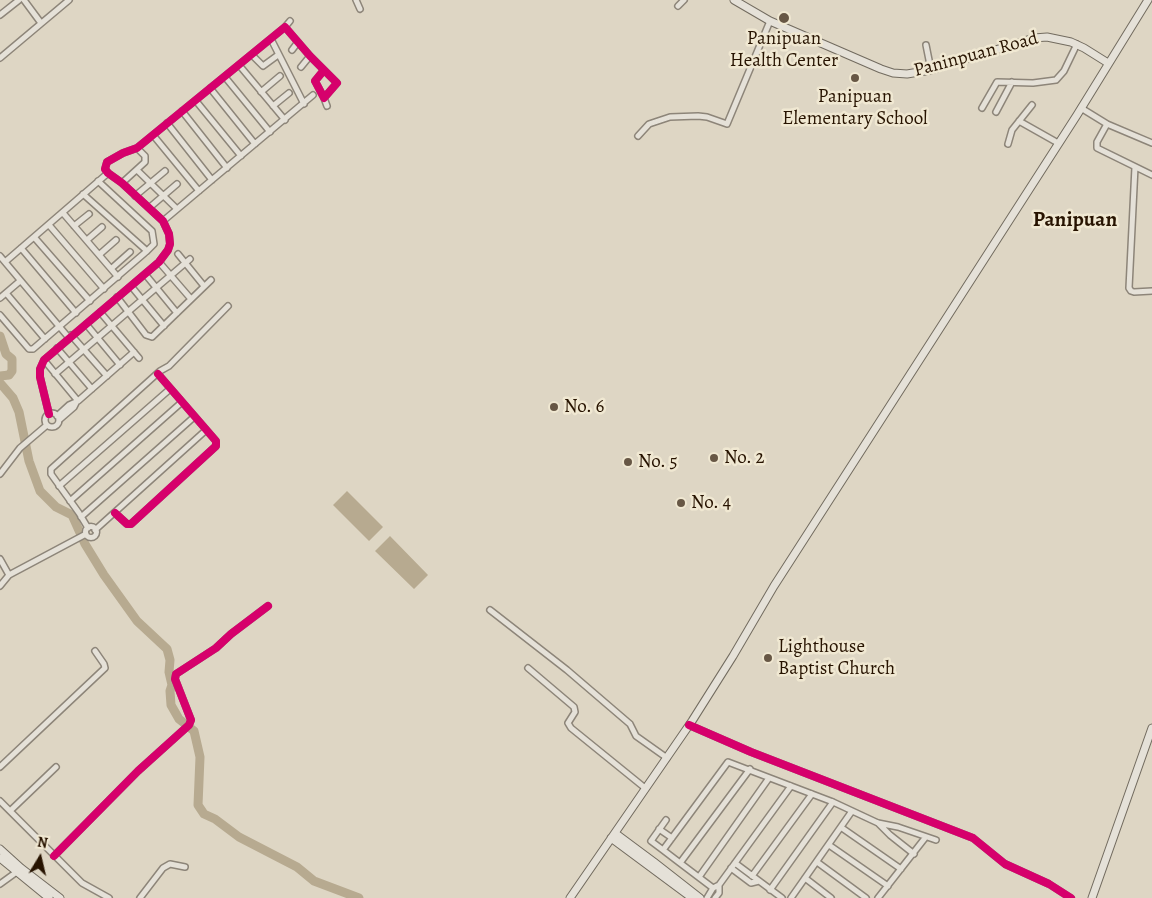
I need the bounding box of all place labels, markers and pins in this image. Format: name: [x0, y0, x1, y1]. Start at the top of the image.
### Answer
marker: Panipuan Health Center: [777, 11, 791, 25]
place label: Panipuan Health Center: [730, 28, 838, 72]
marker: Panipuan Elementary School: [849, 72, 861, 84]
place label: Panipuan Elementary School: [782, 86, 928, 130]
place label: No. 6: [564, 396, 604, 418]
marker: No. 6: [548, 401, 560, 413]
place label: No. 2: [724, 447, 765, 469]
place label: No. 5: [638, 451, 678, 473]
marker: No. 2: [708, 452, 720, 464]
marker: No. 5: [622, 456, 634, 468]
place label: No. 4: [691, 492, 731, 514]
marker: No. 4: [675, 497, 687, 509]
place label: Lighthouse Baptist Church: [778, 636, 895, 680]
marker: Lighthouse Baptist Church: [762, 652, 774, 664]

